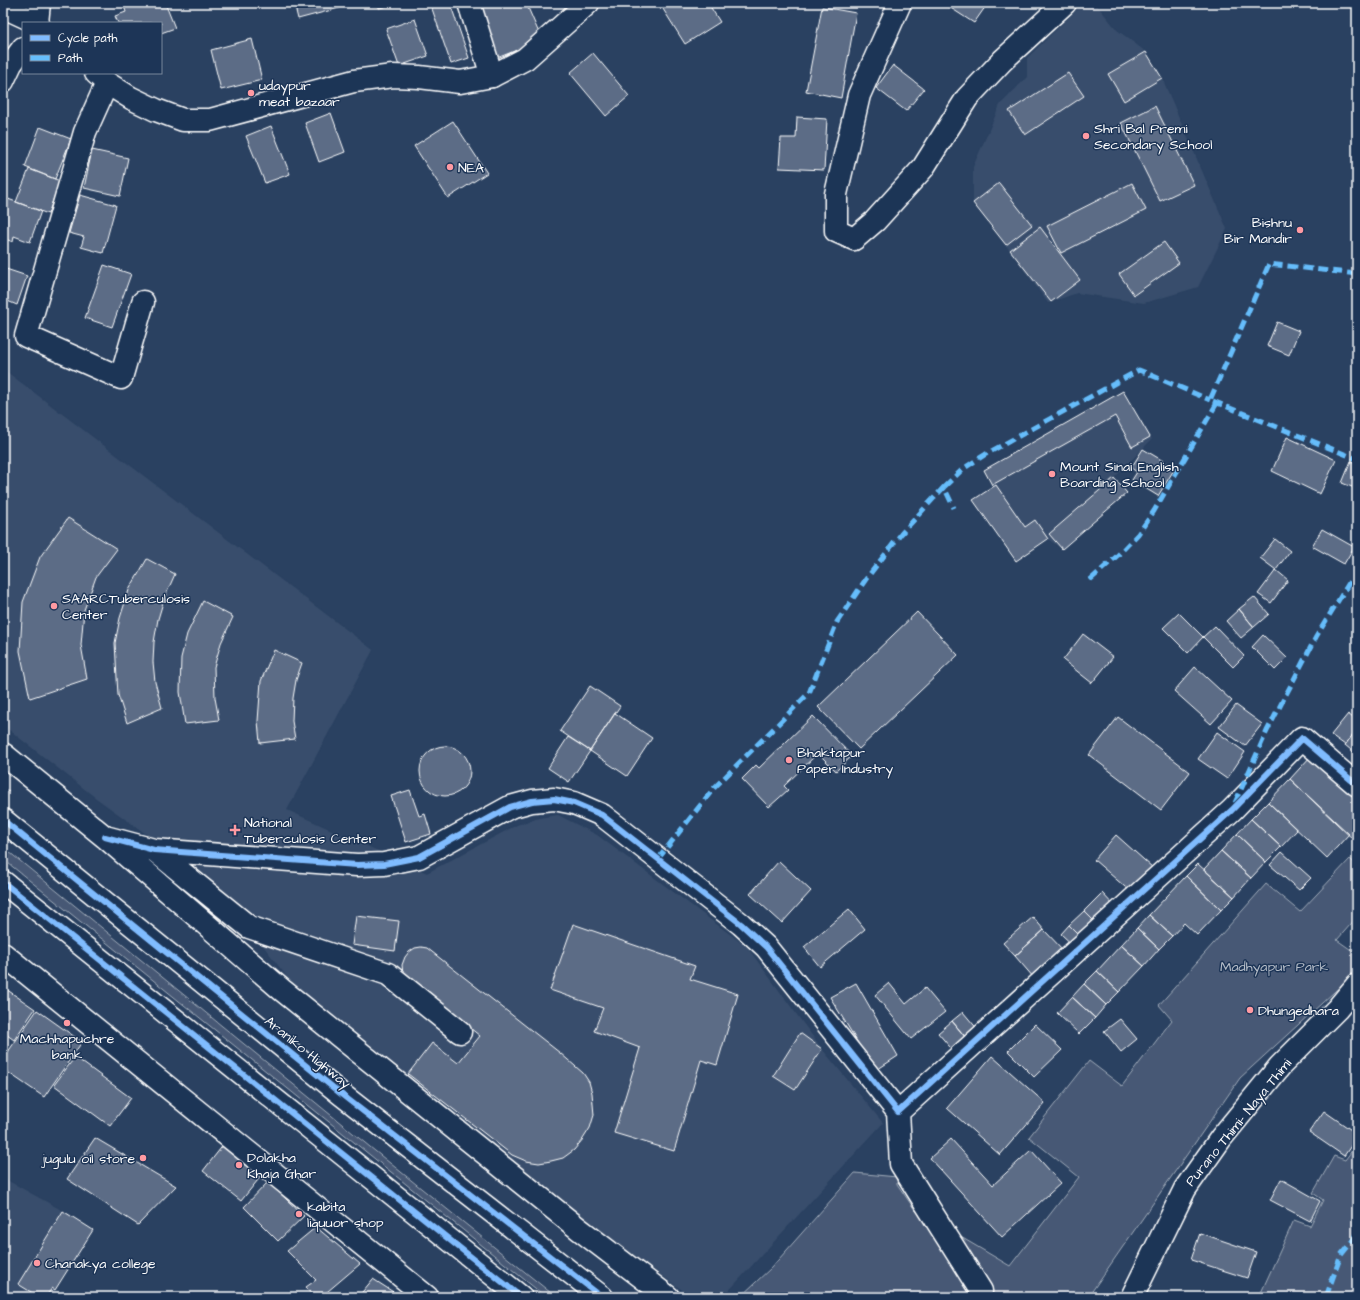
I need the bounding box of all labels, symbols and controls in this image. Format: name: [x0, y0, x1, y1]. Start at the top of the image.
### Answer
legend: [22, 22, 162, 74]
text: Cycle path: [58, 30, 117, 48]
text: Path: [58, 50, 83, 67]
place label: udaypur meat bazaar: [259, 76, 340, 112]
marker: udaypur meat bazaar: [246, 88, 256, 98]
place label: Shri Bal Premi Secondary School: [1094, 119, 1212, 155]
marker: Shri Bal Premi Secondary School: [1081, 131, 1091, 141]
place label: NEA: [458, 158, 484, 178]
marker: NEA: [445, 162, 455, 172]
place label: Bishnu Bir Mandir: [1224, 213, 1292, 249]
marker: Bishnu Bir Mandir: [1295, 225, 1305, 235]
place label: Mount Sinai English Boarding School: [1060, 457, 1179, 493]
marker: Mount Sinai English Boarding School: [1047, 469, 1057, 479]
place label: SAARCTuberculosis Center: [62, 589, 190, 625]
marker: SAARCTuberculosis Center: [49, 601, 59, 611]
place label: Bhaktapur Paper Industry: [797, 743, 894, 779]
marker: Bhaktapur Paper Industry: [784, 755, 794, 765]
place label: National Tuberculosis Center: [244, 813, 377, 849]
marker: National Tuberculosis Center: [229, 824, 241, 836]
park label: Madhyapur Park: [1220, 957, 1329, 977]
place label: Dhungedhara: [1258, 1001, 1339, 1021]
marker: Dhungedhara: [1245, 1005, 1255, 1015]
street label: Araniko Highway: [260, 1012, 355, 1094]
marker: Machhapuchre bank: [62, 1018, 72, 1028]
place label: Machhapuchre bank: [20, 1029, 115, 1065]
street label: Purano Thimi- Naya Thimi: [1181, 1054, 1297, 1191]
place label: Dolakha Khaja Ghar: [247, 1148, 316, 1184]
place label: jugulu oil store: [40, 1149, 135, 1169]
marker: jugulu oil store: [138, 1153, 148, 1163]
marker: Dolakha Khaja Ghar: [234, 1160, 244, 1170]
place label: kabita liquuor shop: [307, 1197, 384, 1233]
marker: kabita liquuor shop: [294, 1209, 304, 1219]
place label: Chanakya college: [45, 1254, 156, 1274]
marker: Chanakya college: [32, 1258, 42, 1268]

